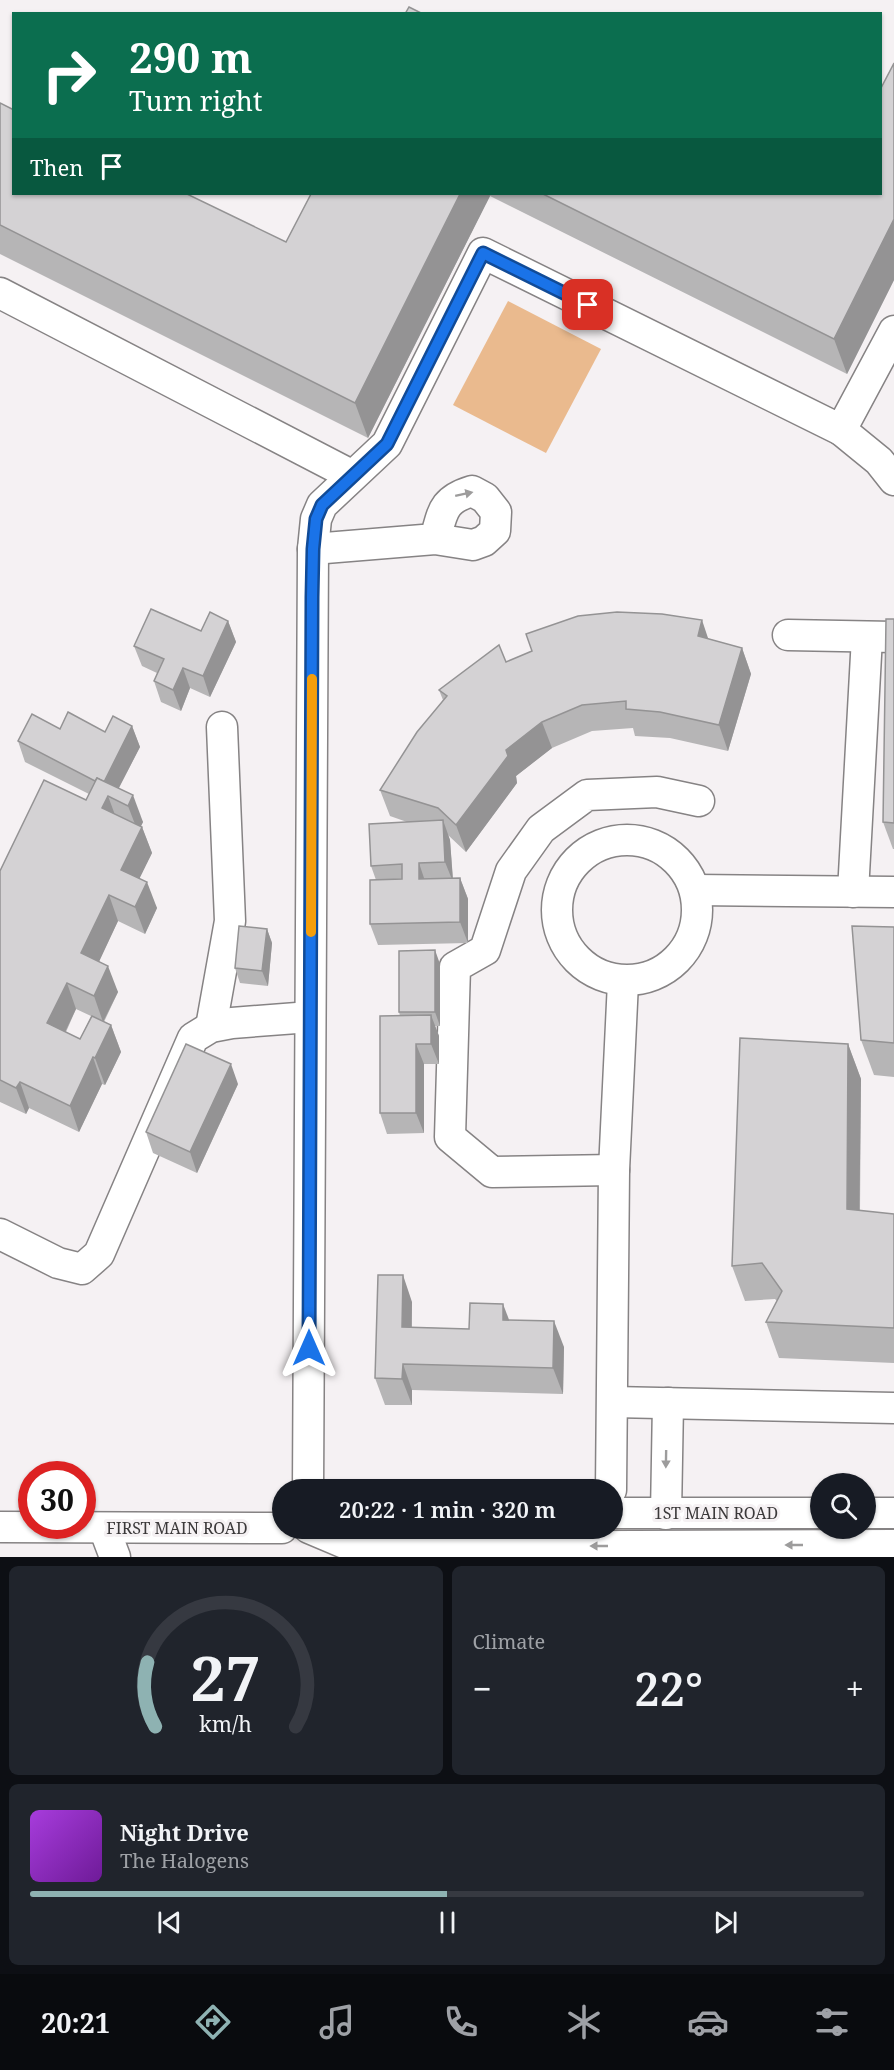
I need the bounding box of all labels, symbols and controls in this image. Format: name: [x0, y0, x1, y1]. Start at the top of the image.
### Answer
text: 290 m: [129, 28, 253, 85]
icon: right: [30, 36, 108, 114]
text: Turn right: [129, 82, 262, 119]
icon: arrive: [95, 150, 128, 183]
text: Then: [30, 152, 83, 182]
pin: [562, 279, 613, 330]
icon: arrive: [571, 288, 604, 321]
one-way arrow: [455, 489, 474, 498]
position arrow: [277, 1316, 341, 1380]
one-way arrow: [662, 1449, 671, 1468]
speed limit sign: 30: [18, 1461, 96, 1539]
map controls: [810, 1473, 876, 1539]
button: search: [810, 1473, 876, 1539]
text: 20:22 · 1 min · 320 m: [339, 1494, 556, 1524]
street label: 1ST MAIN ROAD: [654, 1502, 778, 1524]
street label: FIRST MAIN ROAD: [106, 1517, 248, 1539]
one-way arrow: [784, 1540, 803, 1550]
one-way arrow: [589, 1541, 608, 1551]
text: Climate: [473, 1628, 545, 1655]
text: 27: [190, 1634, 261, 1719]
text: 22°: [634, 1658, 703, 1719]
text: −: [473, 1666, 492, 1711]
text: +: [846, 1666, 864, 1711]
text: km/h: [199, 1710, 252, 1739]
text: Night Drive: [120, 1817, 249, 1847]
text: The Halogens: [120, 1847, 249, 1874]
icon: previous: [153, 1906, 186, 1939]
icon: pause: [431, 1906, 464, 1939]
icon: next: [709, 1906, 742, 1939]
icon: directions: [192, 2001, 234, 2043]
icon: music: [316, 2001, 358, 2043]
icon: phone: [440, 2001, 482, 2043]
icon: climate: [563, 2001, 605, 2043]
icon: car: [687, 2001, 729, 2043]
icon: filters: [811, 2001, 853, 2043]
text: 20:21: [41, 2004, 110, 2041]

